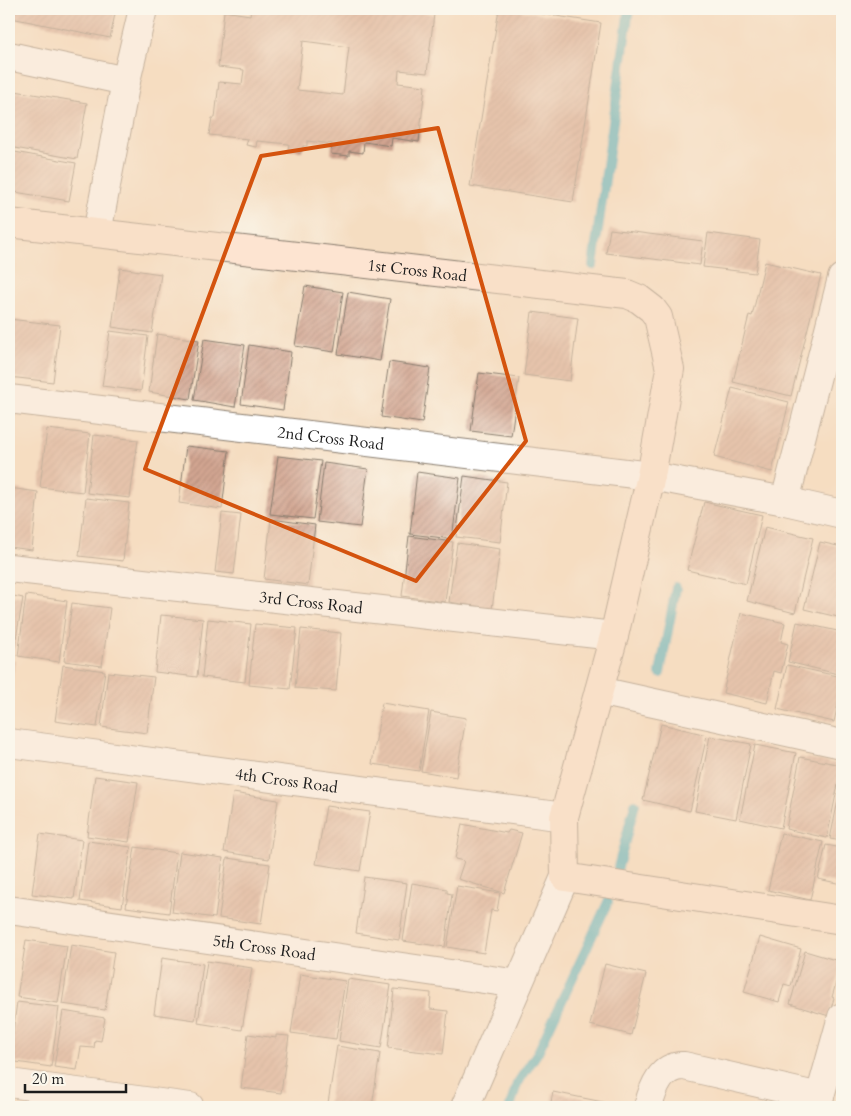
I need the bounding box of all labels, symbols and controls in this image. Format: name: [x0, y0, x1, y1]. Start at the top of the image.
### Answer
street label: 1st Cross Road: [366, 254, 469, 288]
street label: 2nd Cross Road: [276, 421, 386, 456]
street label: 3rd Cross Road: [258, 586, 364, 620]
street label: 4th Cross Road: [234, 763, 340, 799]
street label: 5th Cross Road: [211, 930, 317, 966]
scale bar: [25, 1061, 126, 1093]
text: 20 m: [32, 1069, 64, 1089]

